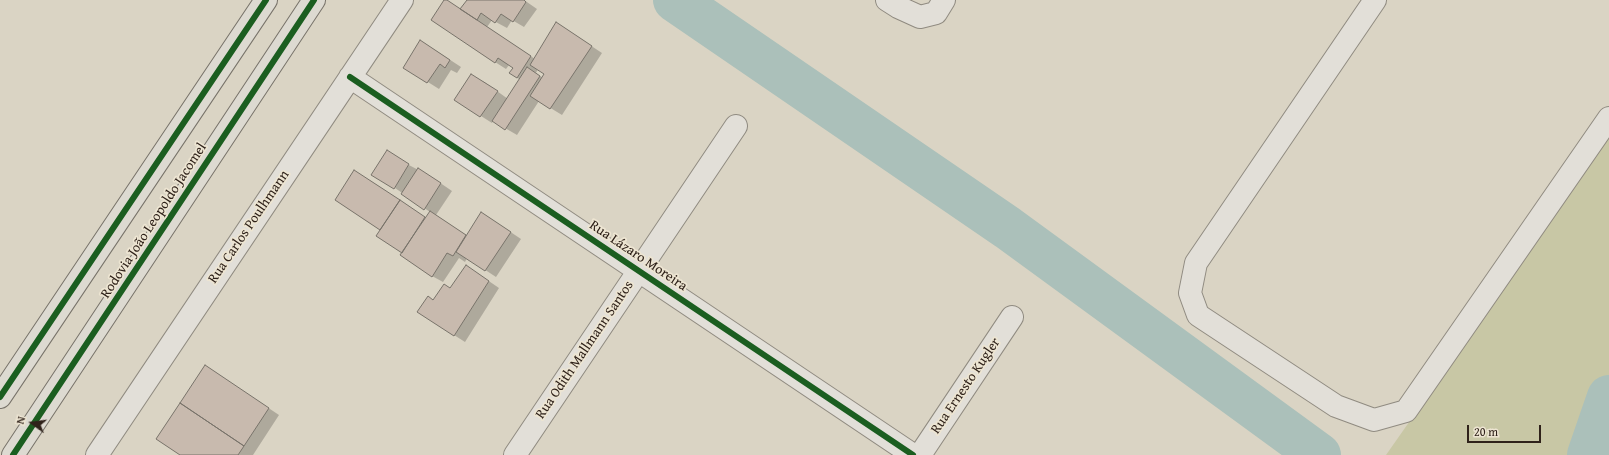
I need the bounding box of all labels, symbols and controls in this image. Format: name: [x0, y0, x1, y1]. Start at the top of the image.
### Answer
street label: Rodovia João Leopoldo Jacomel: [97, 140, 211, 302]
street label: Rua Carlos Poulhmann: [205, 167, 293, 287]
street label: Rua Lázaro Moreira: [586, 217, 690, 295]
street label: Rua Odith Mallmann Santos: [532, 278, 638, 422]
street label: Rua Ernesto Kugler: [928, 335, 1004, 437]
north arrow: [12, 403, 52, 443]
text: N: [12, 415, 29, 426]
scale bar: [1469, 417, 1543, 443]
text: 20 m: [1474, 423, 1498, 440]

